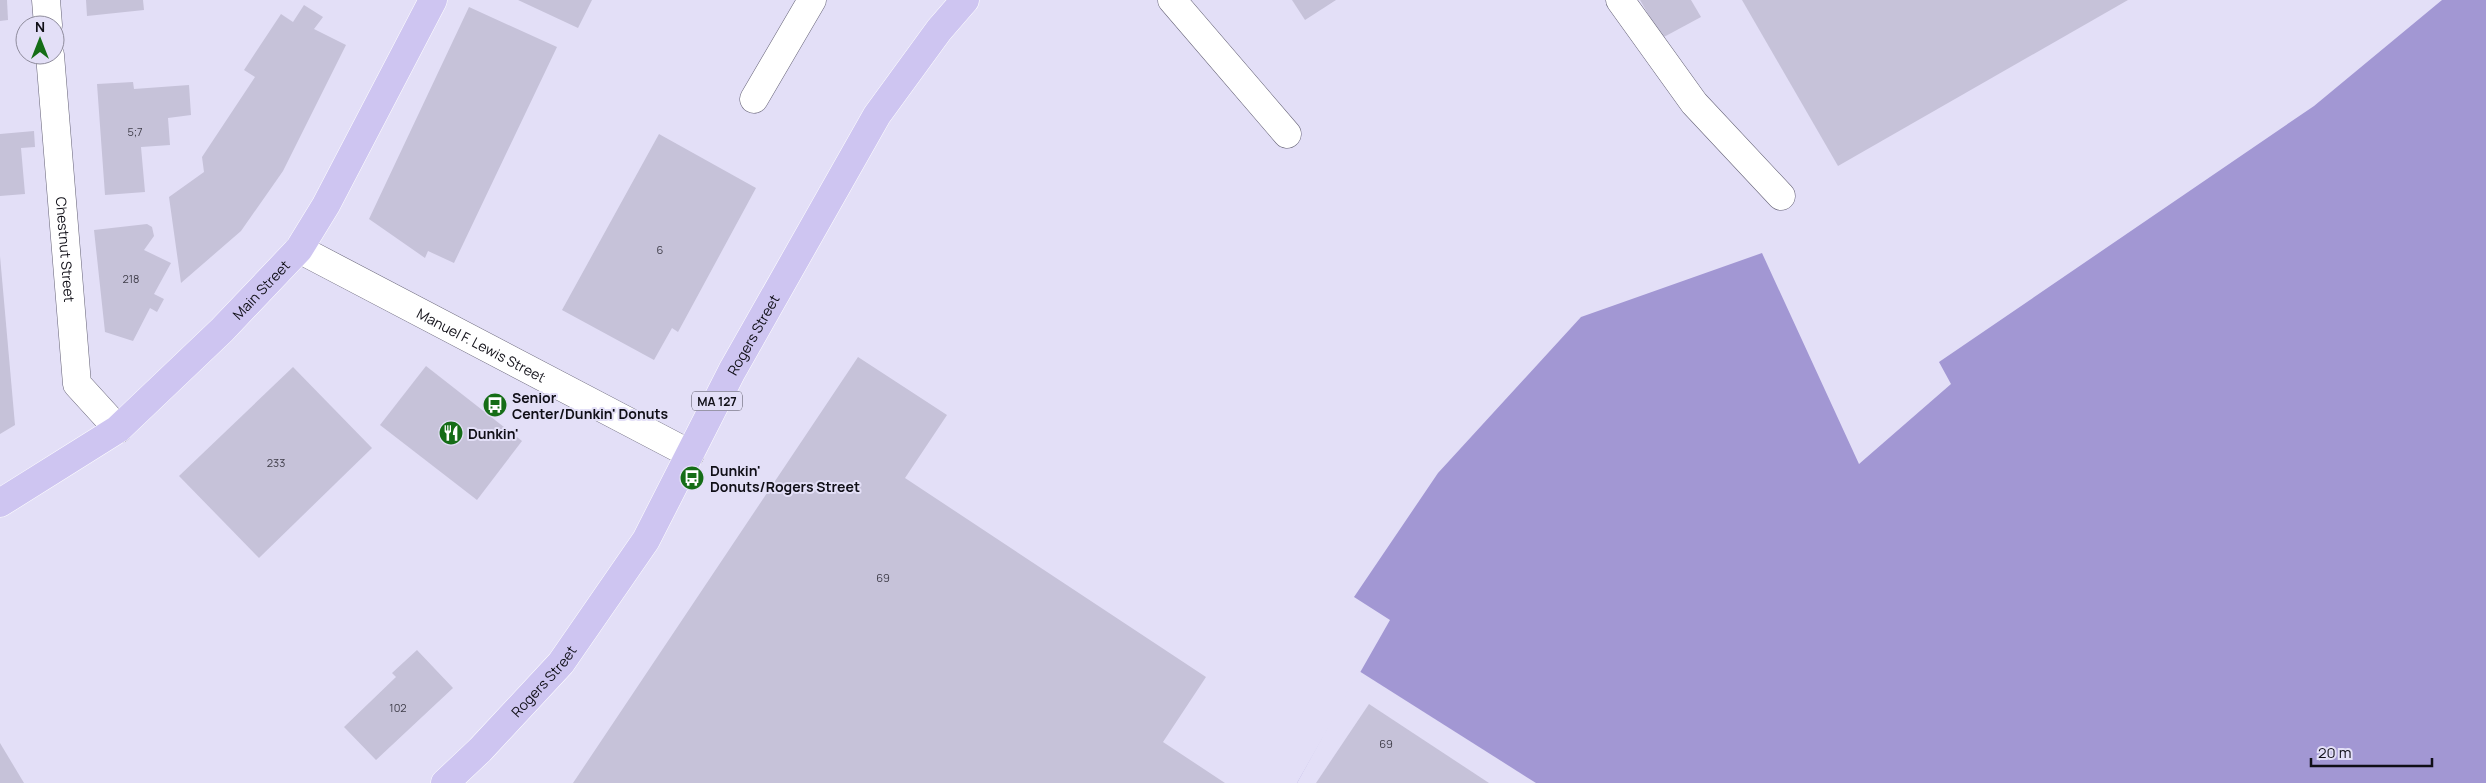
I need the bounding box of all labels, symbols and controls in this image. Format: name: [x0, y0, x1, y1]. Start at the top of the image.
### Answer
north arrow: [15, 15, 65, 65]
text: N: [35, 17, 45, 36]
house number: 5;7: [127, 124, 143, 139]
street label: Chestnut Street: [52, 196, 80, 303]
house number: 6: [657, 242, 664, 257]
street label: Main Street: [228, 255, 294, 323]
house number: 218: [123, 271, 139, 286]
street label: Rogers Street: [722, 291, 783, 378]
street label: Manuel F. Lewis Street: [414, 303, 549, 386]
place label: Senior Center/Dunkin' Donuts: [512, 388, 669, 423]
bus stop icon: Senior Center/Dunkin' Donuts: [482, 392, 508, 418]
road number: MA 127: [692, 392, 742, 411]
restaurant icon: Dunkin': [438, 420, 464, 446]
place label: Dunkin': [468, 424, 519, 443]
house number: 233: [267, 455, 285, 470]
place label: Dunkin' Donuts/Rogers Street: [710, 461, 860, 496]
bus stop icon: Dunkin' Donuts/Rogers Street: [679, 465, 705, 491]
house number: 69: [876, 570, 890, 585]
street label: Rogers Street: [506, 641, 580, 721]
house number: 102: [389, 700, 407, 715]
house number: 69: [1379, 736, 1393, 751]
scale bar: [2311, 736, 2432, 768]
text: 20 m: [2318, 742, 2351, 763]

